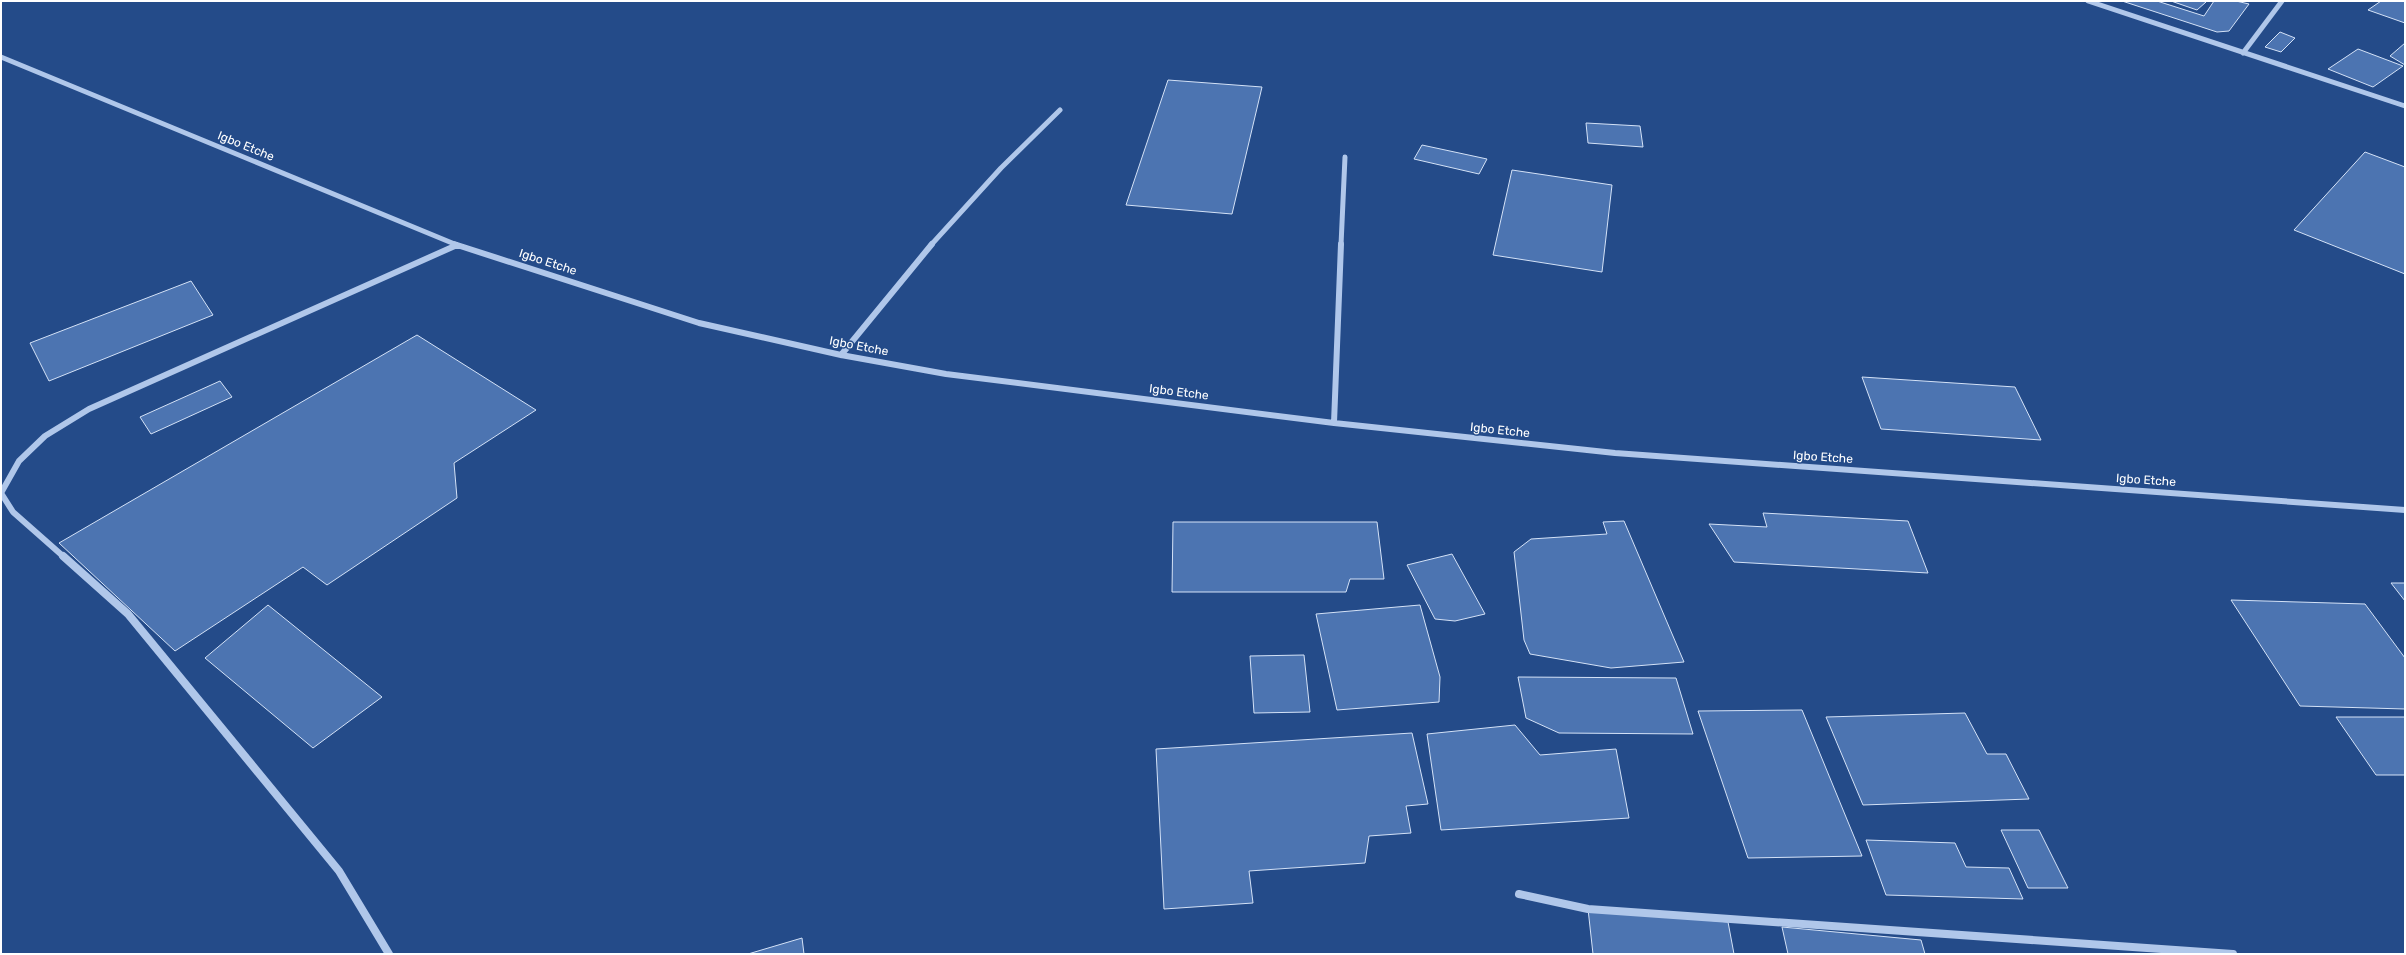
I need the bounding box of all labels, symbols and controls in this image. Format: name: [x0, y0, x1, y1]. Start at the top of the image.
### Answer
street label: Igbo Etche: [216, 128, 277, 164]
street label: Igbo Etche: [517, 246, 579, 278]
street label: Igbo Etche: [828, 333, 890, 359]
street label: Igbo Etche: [1148, 381, 1210, 403]
street label: Igbo Etche: [1469, 420, 1531, 440]
street label: Igbo Etche: [1793, 448, 1854, 466]
street label: Igbo Etche: [2116, 471, 2177, 489]

